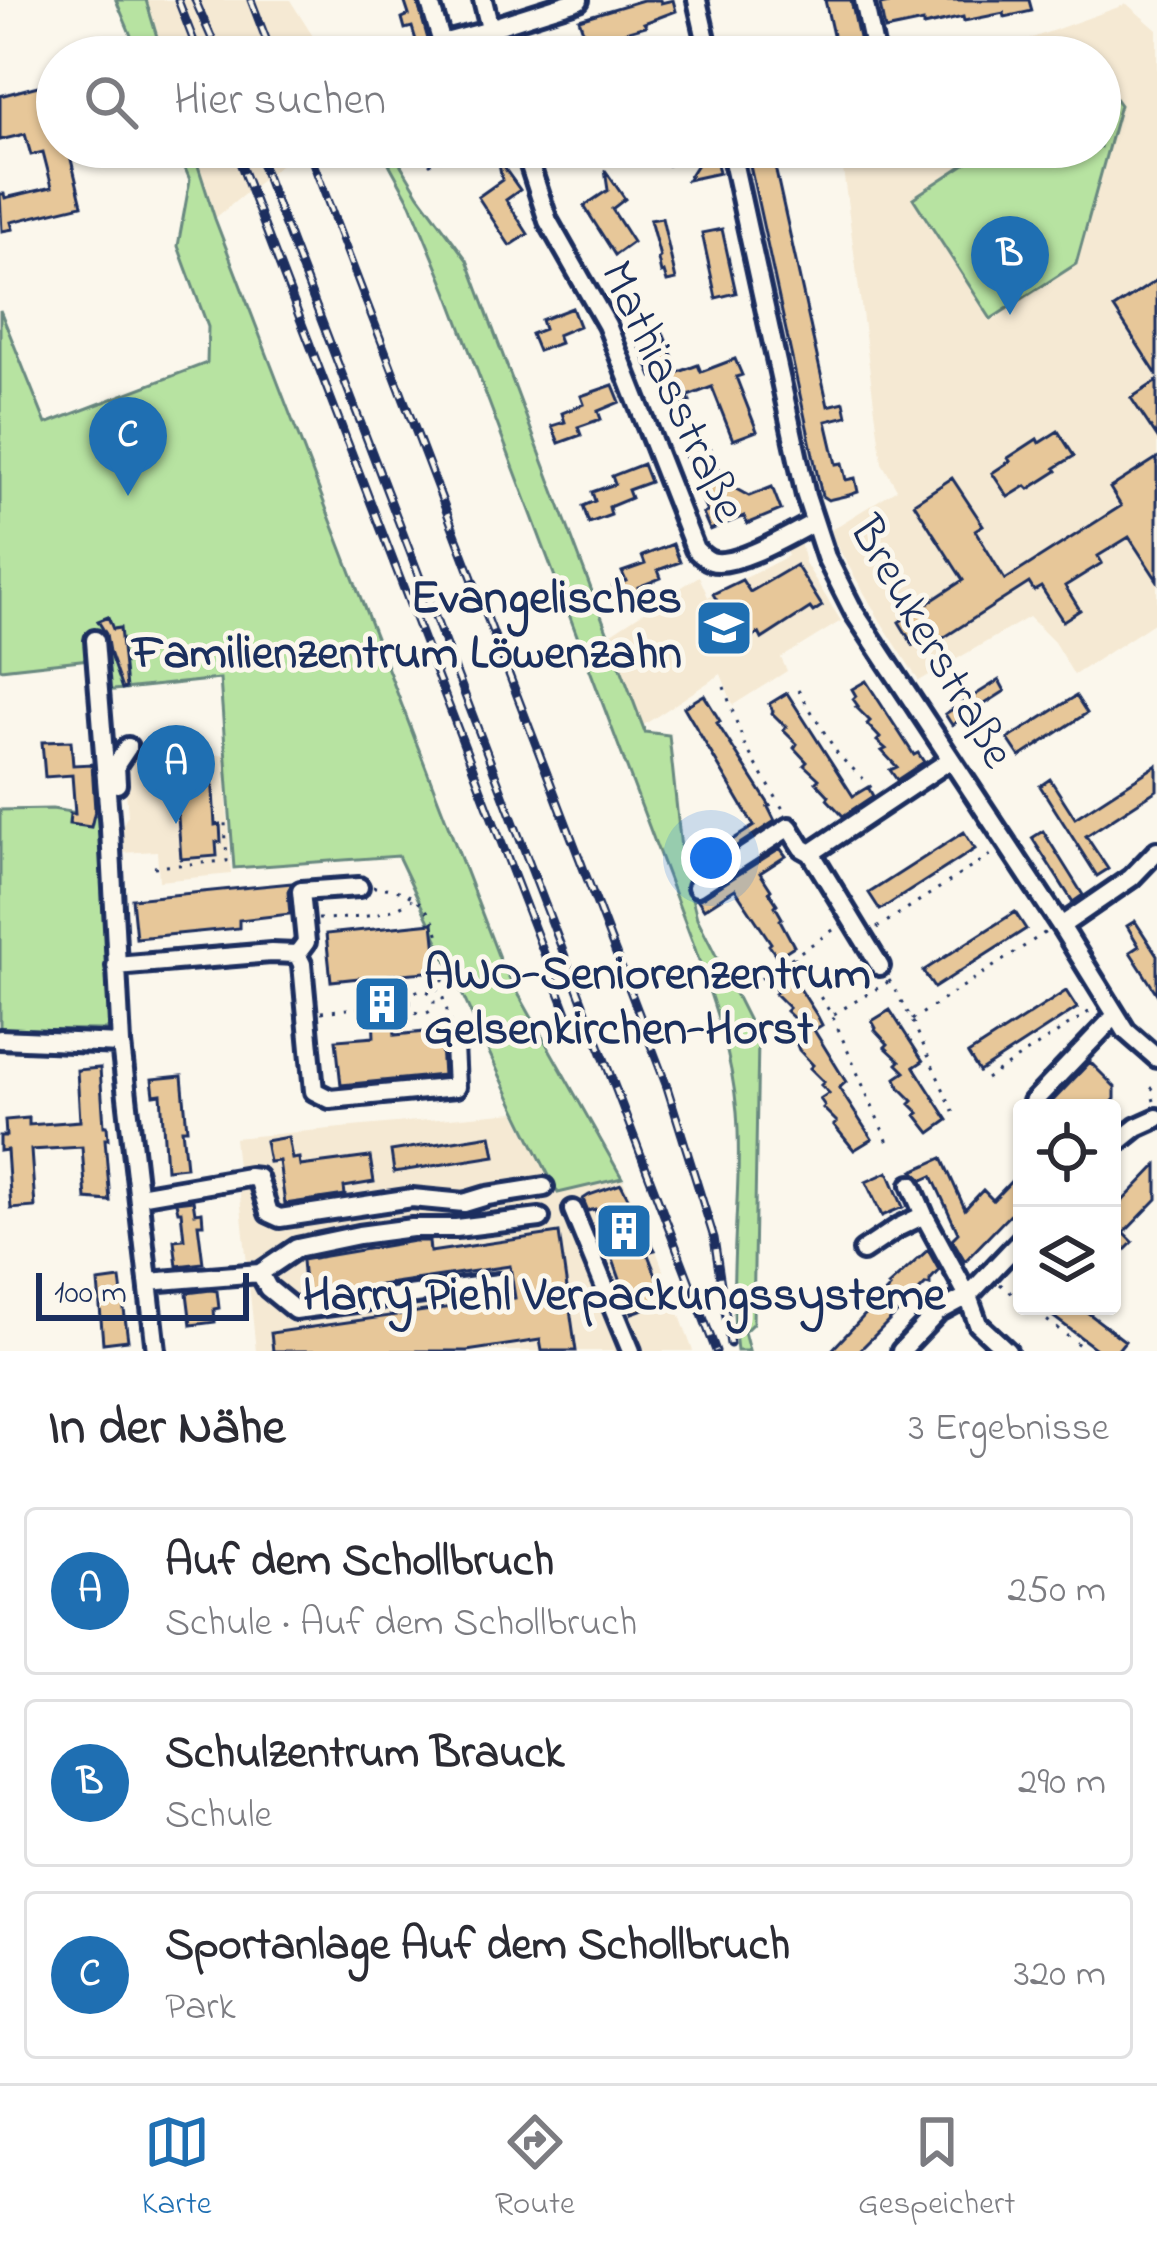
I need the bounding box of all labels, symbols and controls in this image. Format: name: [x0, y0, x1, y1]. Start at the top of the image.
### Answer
search box: [36, 36, 1121, 168]
icon: search: [78, 69, 144, 135]
text: Hier suchen: [174, 69, 386, 135]
pin: B: [971, 216, 1049, 315]
street label: Mathiasstraße: [580, 250, 762, 535]
pin: C: [89, 397, 167, 496]
street label: Breukerstraße: [829, 503, 1031, 783]
place label: Evangelisches Familienzentrum Löwenzahn: [130, 565, 682, 690]
school or university icon: Evangelisches Familienzentrum Löwenzahn: [693, 597, 755, 659]
pin: A: [137, 725, 215, 824]
your location: [681, 828, 741, 888]
place label: AWO-Seniorenzentrum Gelsenkirchen-Horst: [424, 941, 871, 1066]
building icon: AWO-Seniorenzentrum Gelsenkirchen-Horst: [351, 973, 413, 1035]
map controls: [1013, 1099, 1121, 1315]
button: locate: [1013, 1099, 1121, 1207]
building icon: Harry Piehl Verpackungssysteme: [593, 1200, 655, 1262]
button: layers: [1013, 1207, 1121, 1315]
place label: Harry Piehl Verpackungssysteme: [303, 1262, 947, 1334]
scale bar: [36, 1267, 249, 1320]
text: 100 m: [54, 1270, 127, 1318]
text: In der Nähe: [48, 1392, 285, 1467]
text: 3 Ergebnisse: [908, 1401, 1109, 1458]
text: Auf dem Schollbruch: [165, 1530, 554, 1596]
text: A: [78, 1563, 102, 1620]
text: 250 m: [1007, 1563, 1106, 1620]
text: Schule · Auf dem Schollbruch: [165, 1596, 637, 1653]
text: Schulzentrum Brauck: [165, 1722, 564, 1788]
text: B: [77, 1755, 103, 1812]
text: 290 m: [1018, 1755, 1106, 1812]
text: Schule: [165, 1788, 272, 1845]
text: Sportanlage Auf dem Schollbruch: [165, 1914, 790, 1980]
text: C: [79, 1947, 101, 2004]
text: 320 m: [1014, 1947, 1106, 2004]
text: Park: [165, 1980, 235, 2037]
tab: Karte: [142, 2109, 212, 2229]
tab: Route: [495, 2109, 575, 2229]
tab: Gespeichert: [858, 2109, 1015, 2229]

